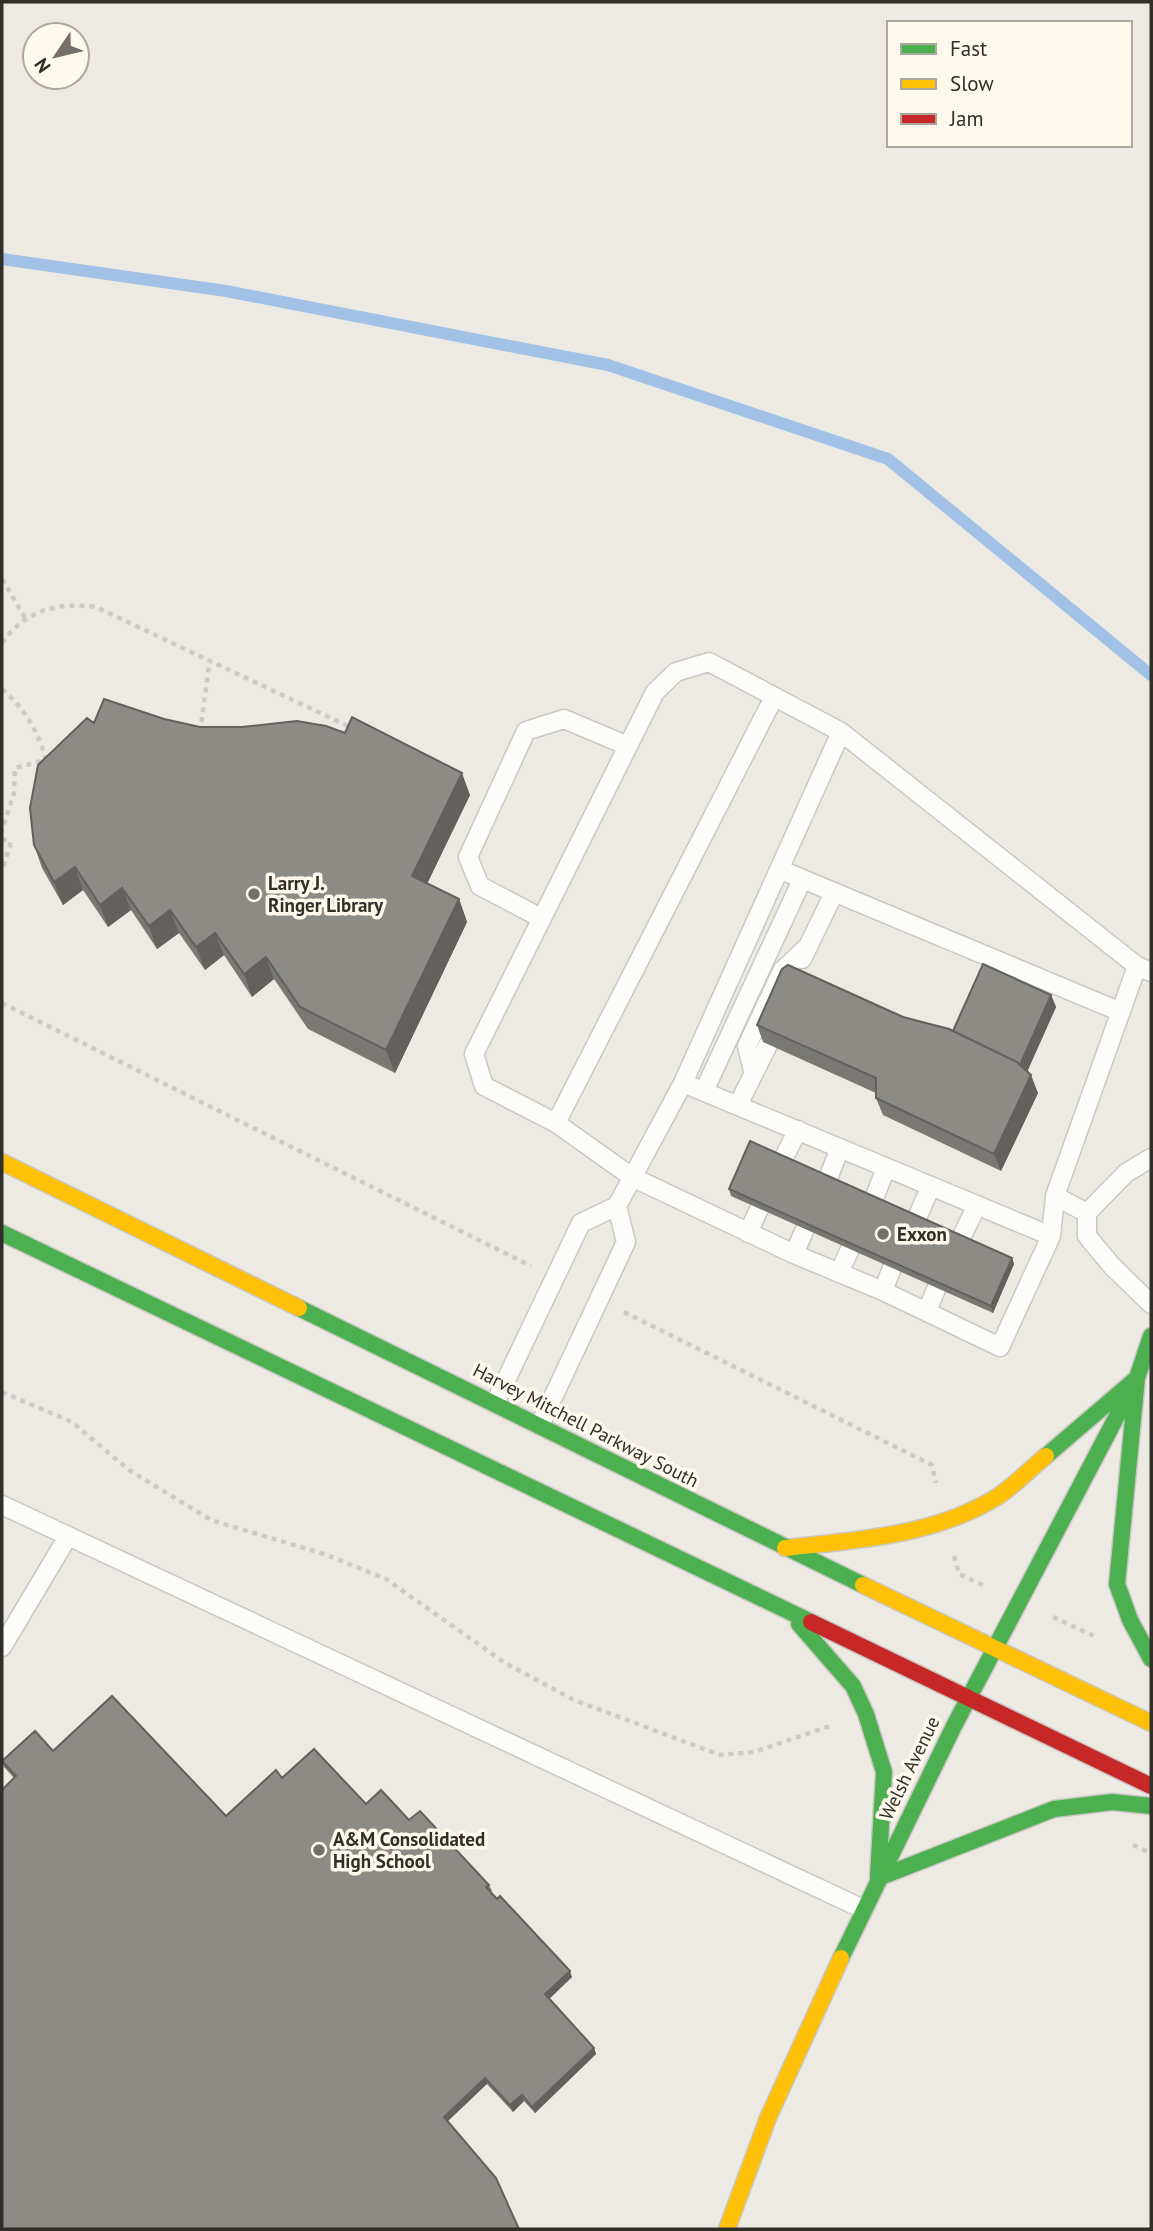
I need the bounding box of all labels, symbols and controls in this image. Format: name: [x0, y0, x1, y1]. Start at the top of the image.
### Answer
north arrow: [21, 21, 91, 91]
legend: [887, 21, 1132, 147]
text: Fast: [950, 35, 987, 62]
text: N: [29, 54, 55, 78]
text: Slow: [950, 70, 994, 97]
text: Jam: [949, 105, 984, 132]
place label: Larry J. Ringer Library: [268, 871, 384, 917]
marker: Larry J. Ringer Library: [246, 886, 262, 902]
place label: Exxon: [897, 1222, 947, 1246]
marker: Exxon: [875, 1226, 891, 1242]
street label: Harvey Mitchell Parkway South: [469, 1358, 703, 1492]
street label: Welsh Avenue: [874, 1712, 944, 1824]
place label: A&M Consolidated High School: [333, 1827, 485, 1873]
marker: A&M Consolidated High School: [311, 1842, 327, 1858]

